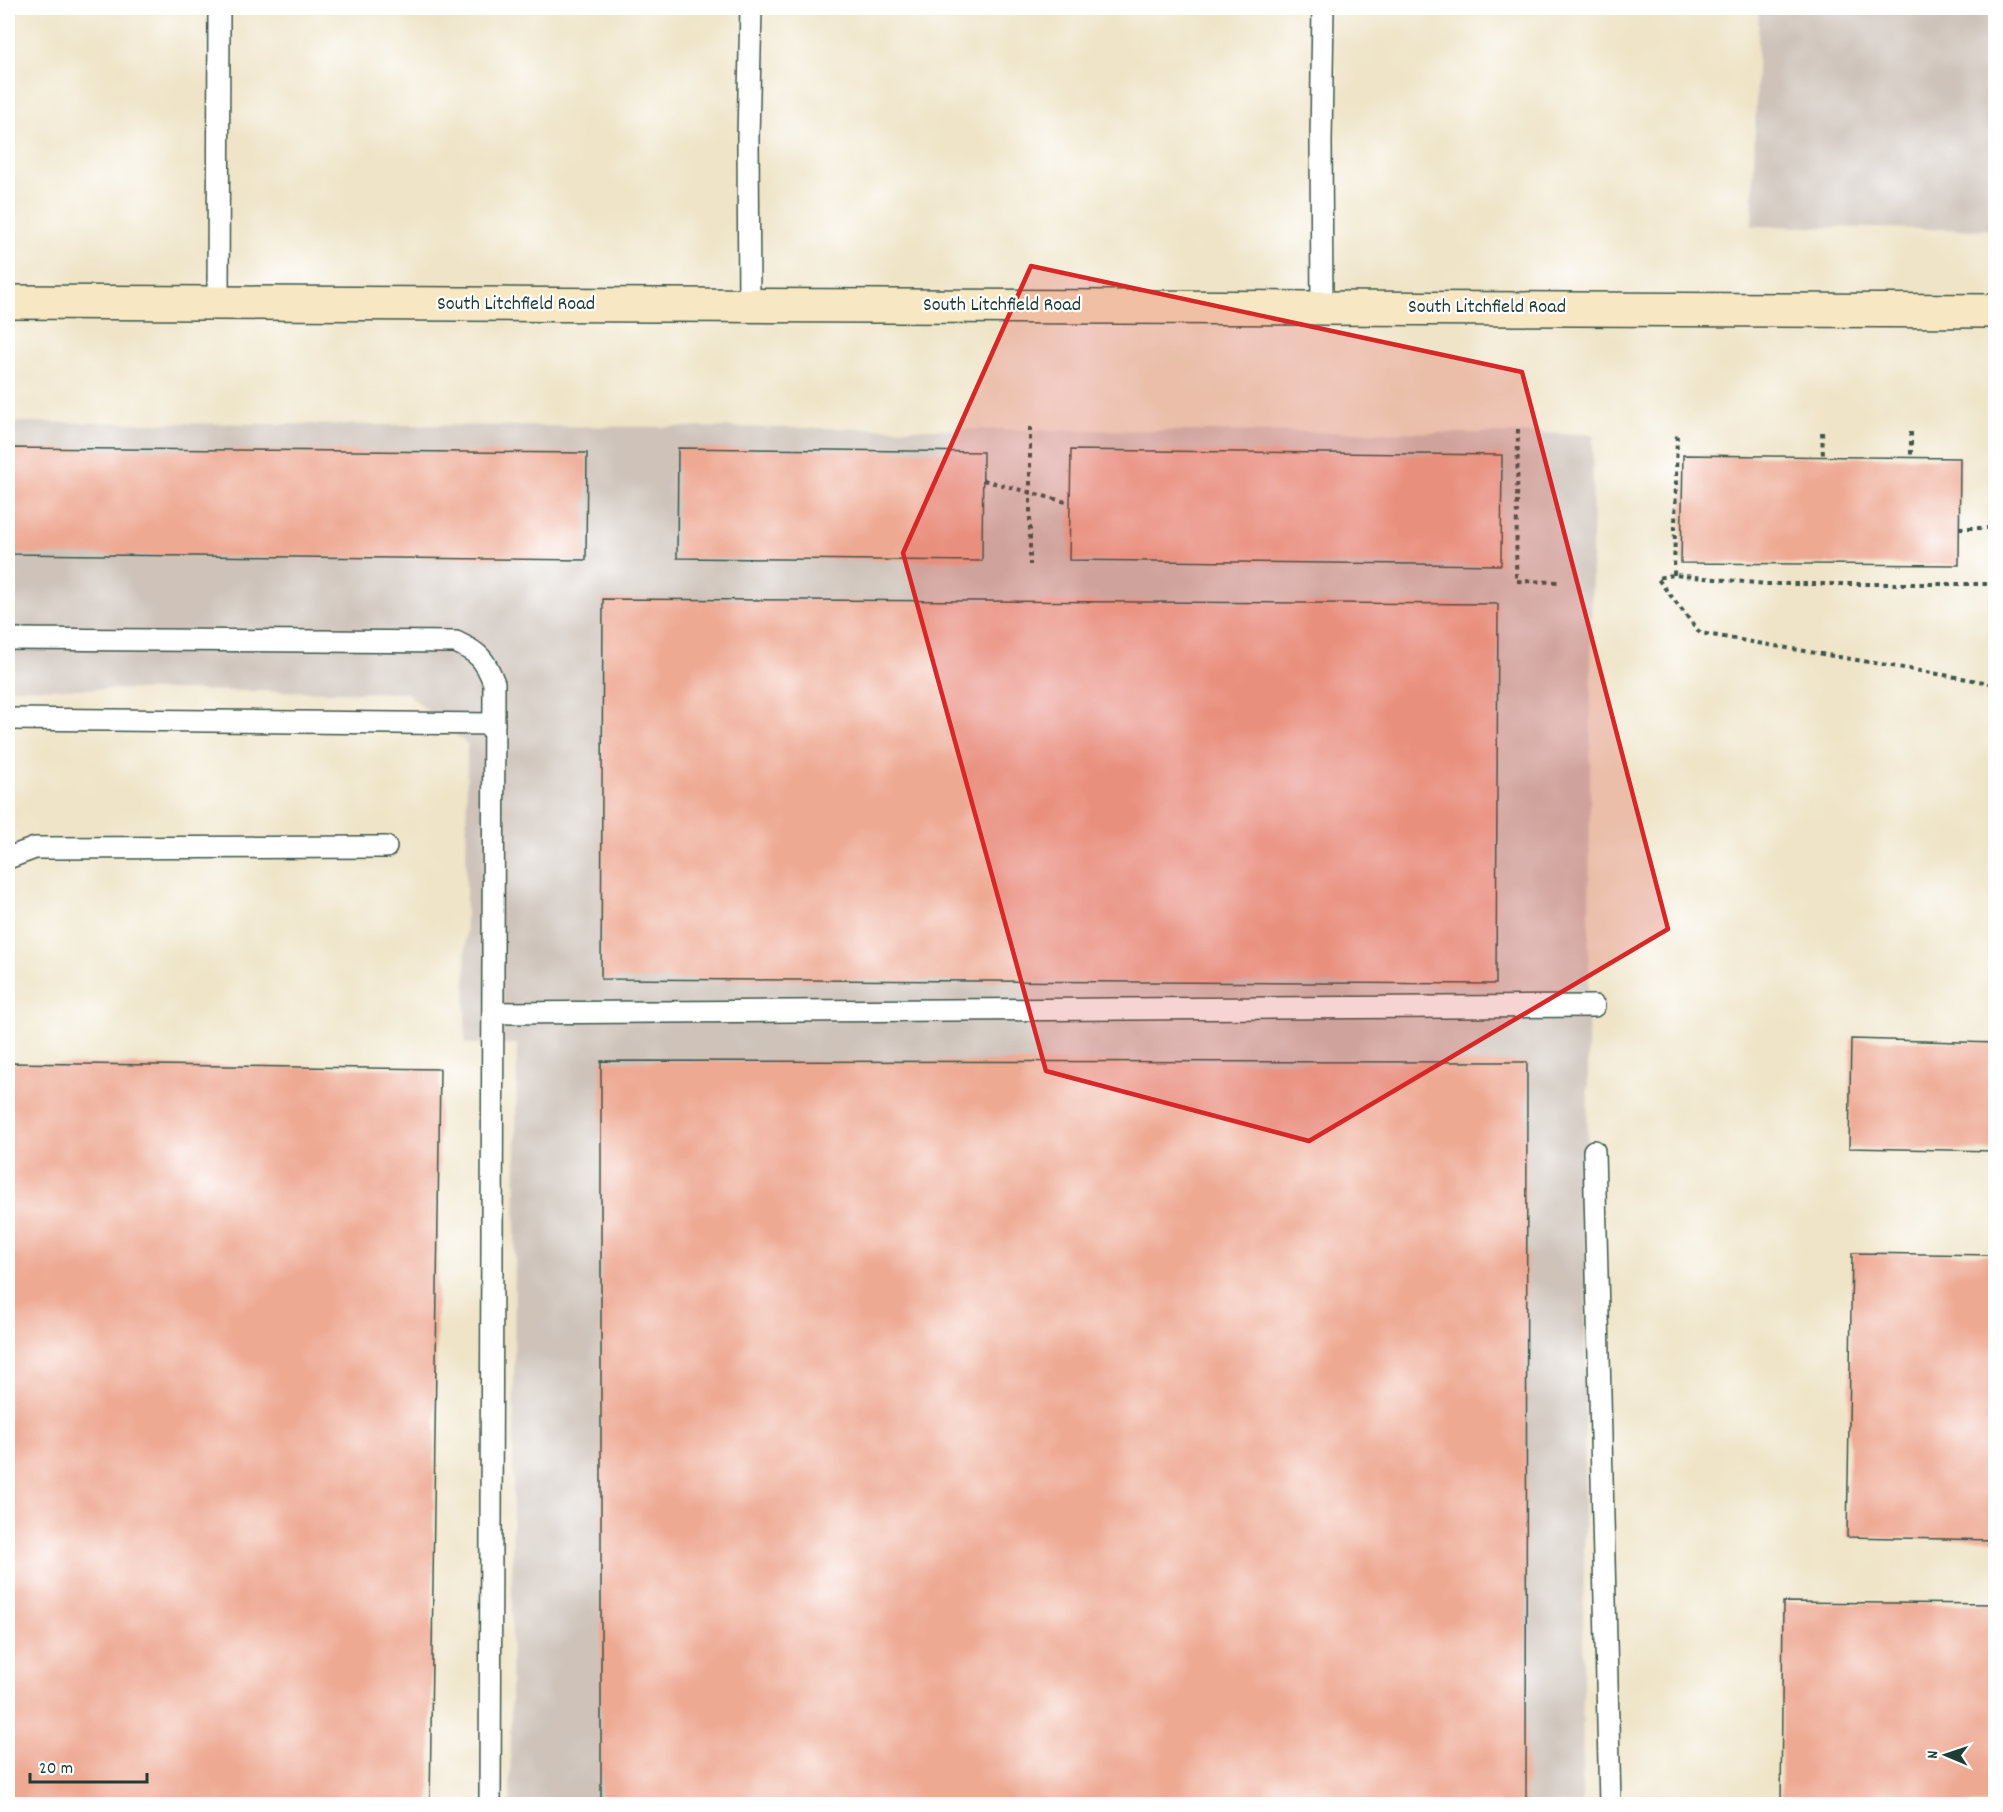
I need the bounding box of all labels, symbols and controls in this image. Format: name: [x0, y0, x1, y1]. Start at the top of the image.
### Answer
street label: South Litchfield Road: [437, 291, 595, 319]
street label: South Litchfield Road: [923, 292, 1081, 320]
street label: South Litchfield Road: [1408, 294, 1566, 322]
north arrow: [1916, 1725, 1976, 1785]
scale bar: [30, 1746, 147, 1784]
text: N: [1922, 1750, 1945, 1759]
text: 20 m: [39, 1757, 73, 1782]

